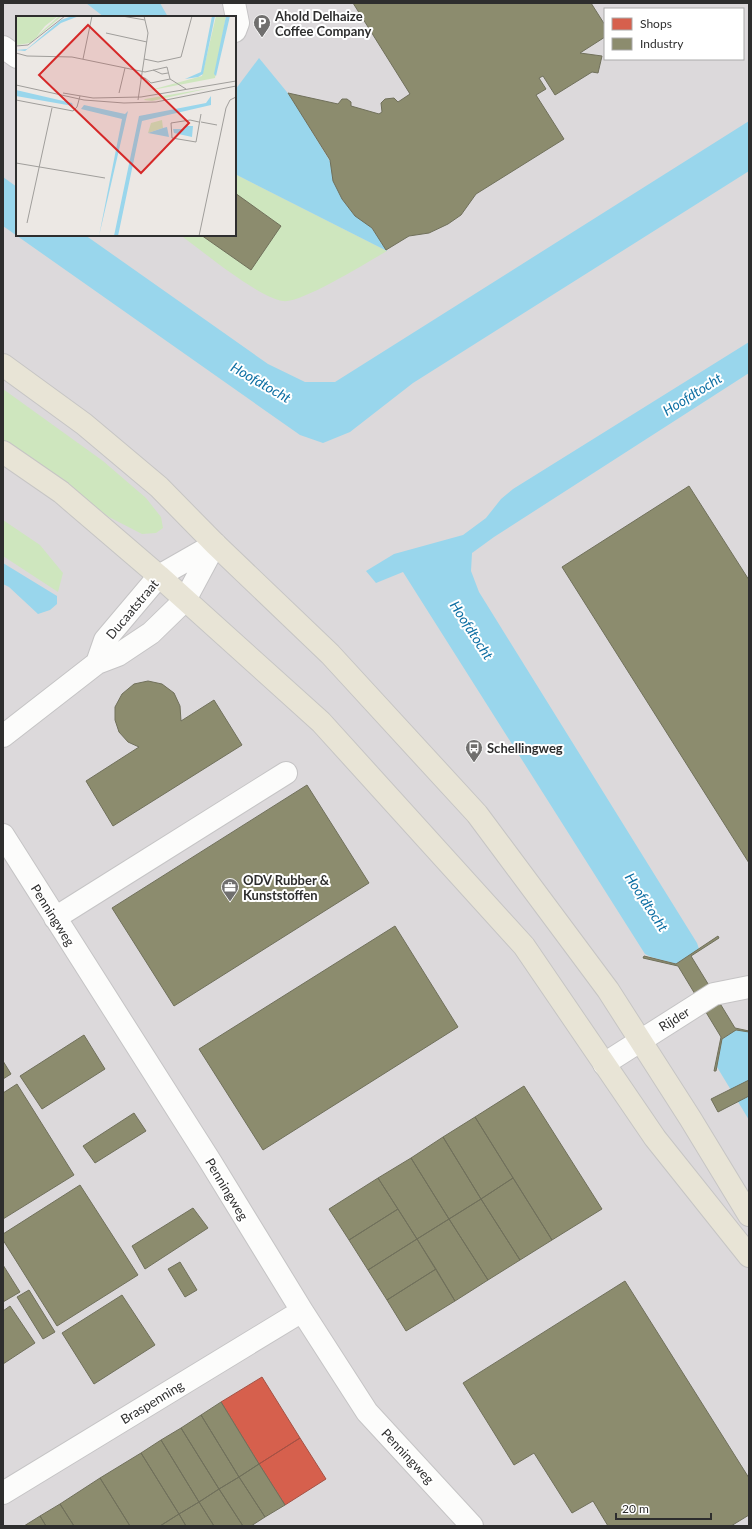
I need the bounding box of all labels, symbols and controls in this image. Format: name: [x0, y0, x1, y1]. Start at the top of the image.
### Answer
place label: Ahold Delhaize Coffee Company: [274, 8, 371, 39]
legend: [604, 8, 744, 60]
parking icon: Ahold Delhaize Coffee Company: [252, 13, 272, 38]
inset map: [16, 16, 236, 236]
text: Shops: [640, 16, 672, 31]
text: Industry: [640, 36, 684, 51]
water label: Hoofdtocht: [228, 358, 294, 406]
water label: Hoofdtocht: [659, 369, 725, 419]
street label: Ducaatstraat: [102, 576, 162, 642]
water label: Hoofdtocht: [447, 597, 497, 663]
bus stop icon: Schellingweg: [464, 738, 484, 763]
place label: Schellingweg: [487, 740, 563, 756]
water label: Hoofdtocht: [622, 869, 672, 935]
place label: ODV Rubber & Kunststoffen: [243, 872, 330, 903]
office icon: ODV Rubber & Kunststoffen: [220, 877, 240, 902]
street label: Penningweg: [28, 881, 78, 949]
street label: Rijder: [656, 1003, 693, 1035]
street label: Penningweg: [202, 1155, 252, 1223]
street label: Braspenning: [118, 1377, 187, 1427]
street label: Penningweg: [378, 1425, 438, 1487]
scale bar: [616, 1495, 711, 1521]
text: 20 m: [622, 1501, 649, 1516]

